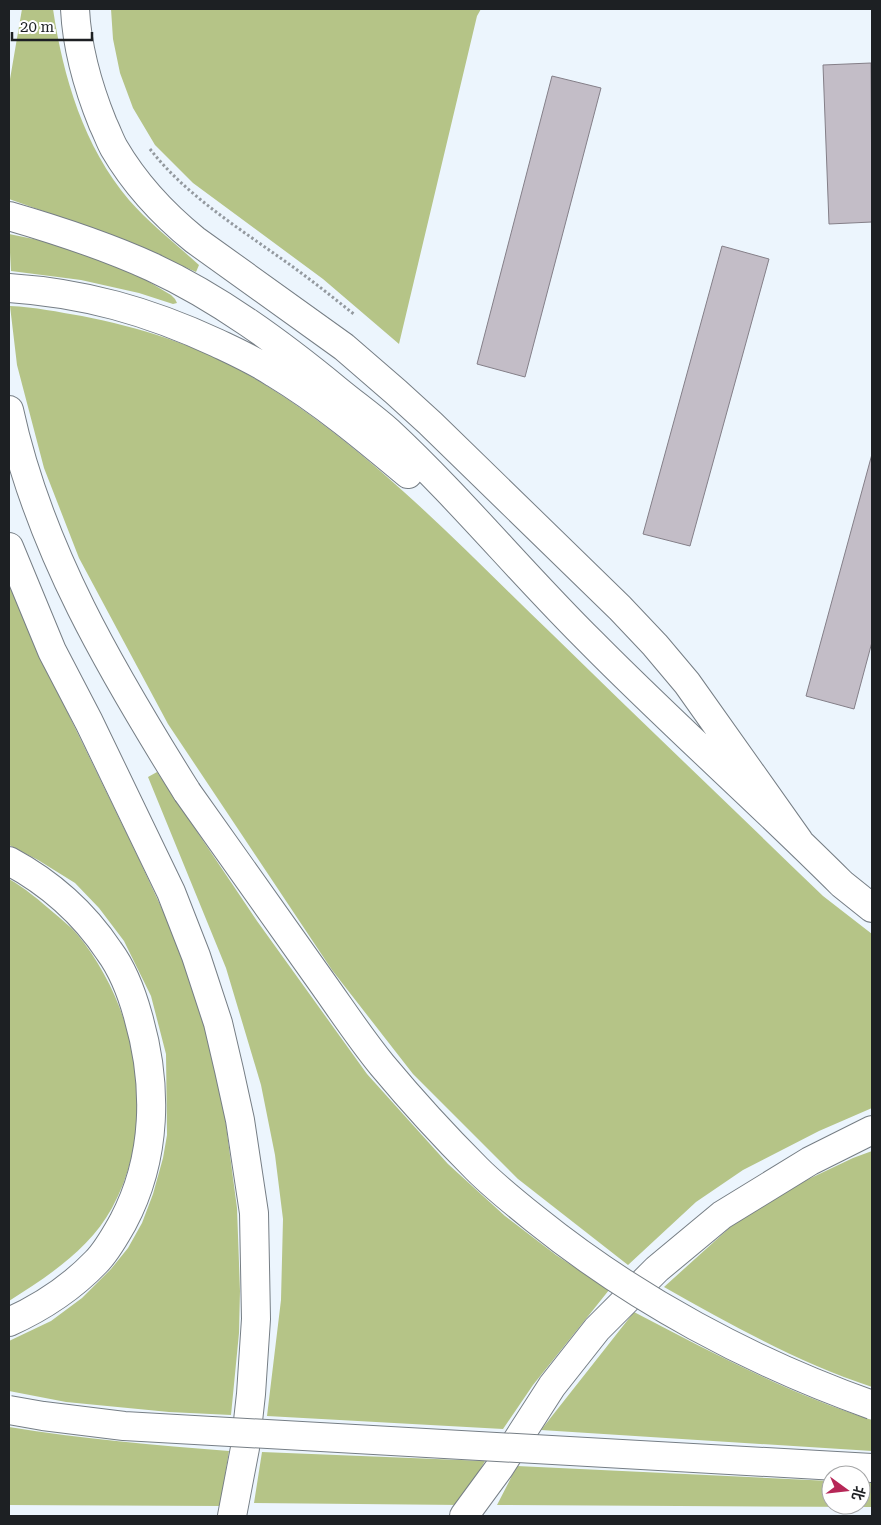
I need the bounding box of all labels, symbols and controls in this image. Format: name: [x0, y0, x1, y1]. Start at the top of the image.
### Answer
scale bar: [12, 10, 92, 42]
text: 20 m: [20, 18, 55, 36]
north arrow: [821, 1465, 871, 1515]
text: 北: [849, 1485, 868, 1502]

